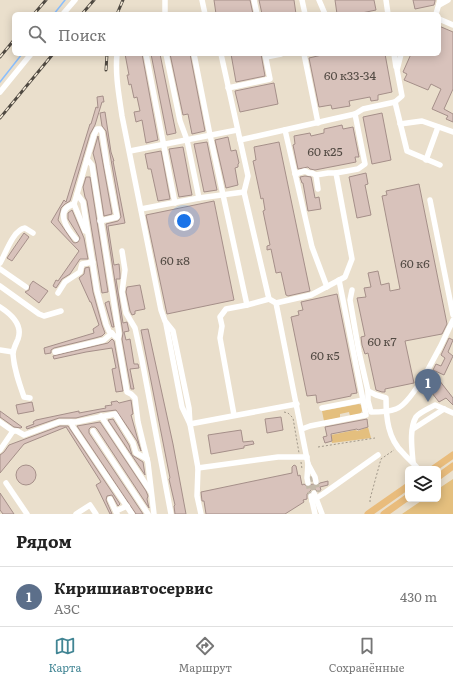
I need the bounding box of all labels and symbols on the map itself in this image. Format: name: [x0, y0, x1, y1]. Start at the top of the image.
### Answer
house number: 60 к33-34: [324, 66, 376, 84]
house number: 60 к25: [307, 142, 343, 160]
your location: [174, 211, 194, 231]
house number: 60 к8: [160, 251, 190, 269]
house number: 60 к6: [400, 254, 430, 272]
house number: 60 к7: [368, 332, 396, 350]
house number: 60 к5: [311, 346, 339, 364]
pin: 1: [415, 369, 441, 402]

